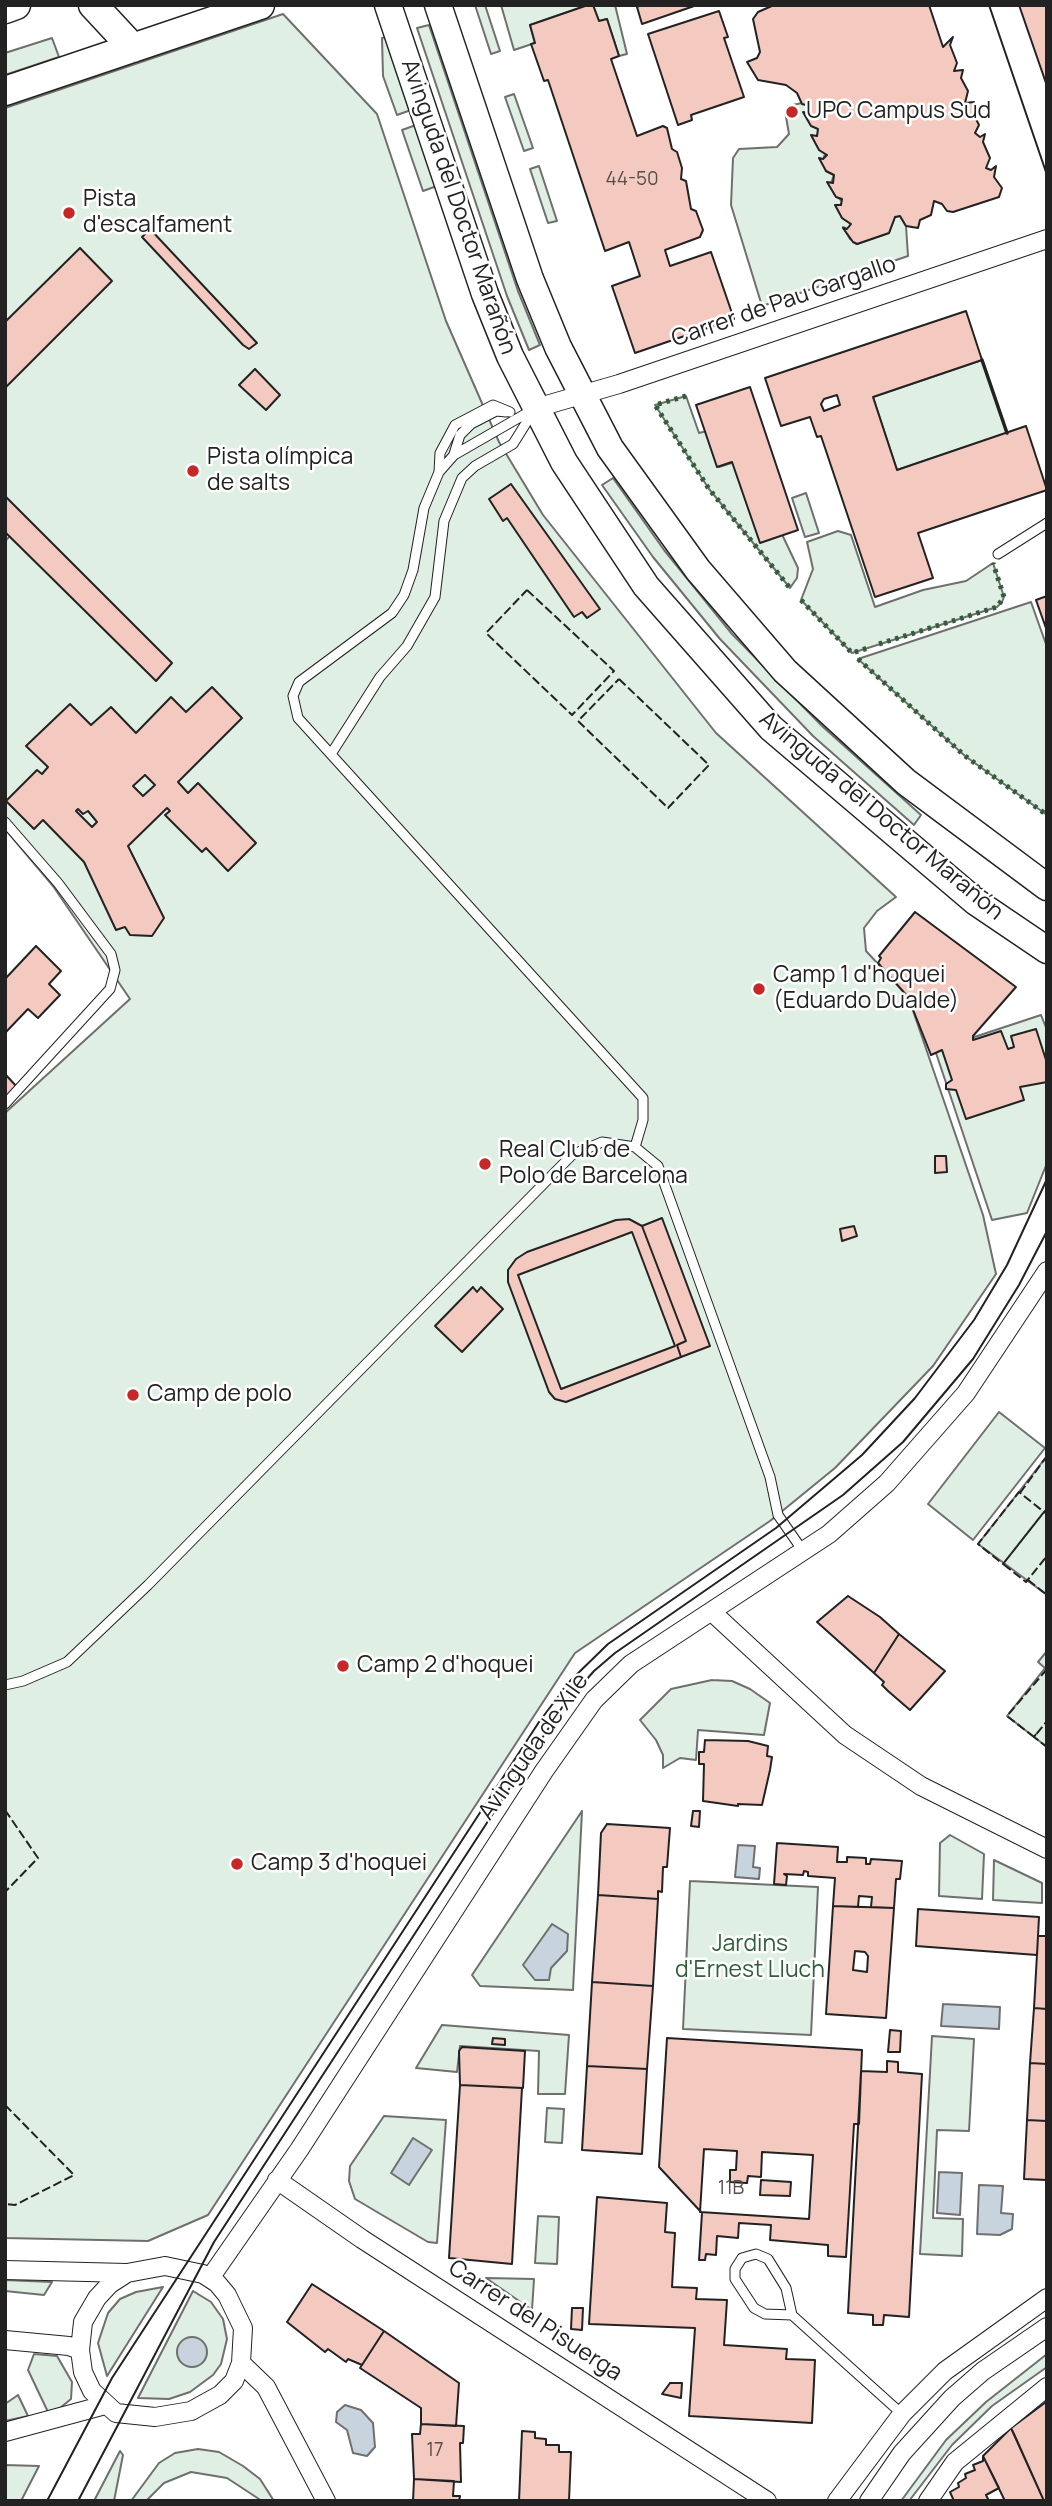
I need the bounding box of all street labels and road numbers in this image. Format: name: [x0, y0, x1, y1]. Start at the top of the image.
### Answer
street label: Avinguda del Doctor Marañón: [394, 56, 522, 358]
street label: Carrer de Pau Gargallo: [668, 251, 900, 353]
street label: Avinguda del Doctor Marañón: [753, 706, 1009, 926]
street label: Avinguda de Xile: [473, 1668, 595, 1826]
street label: Carrer del Pisuerga: [443, 2255, 627, 2387]

